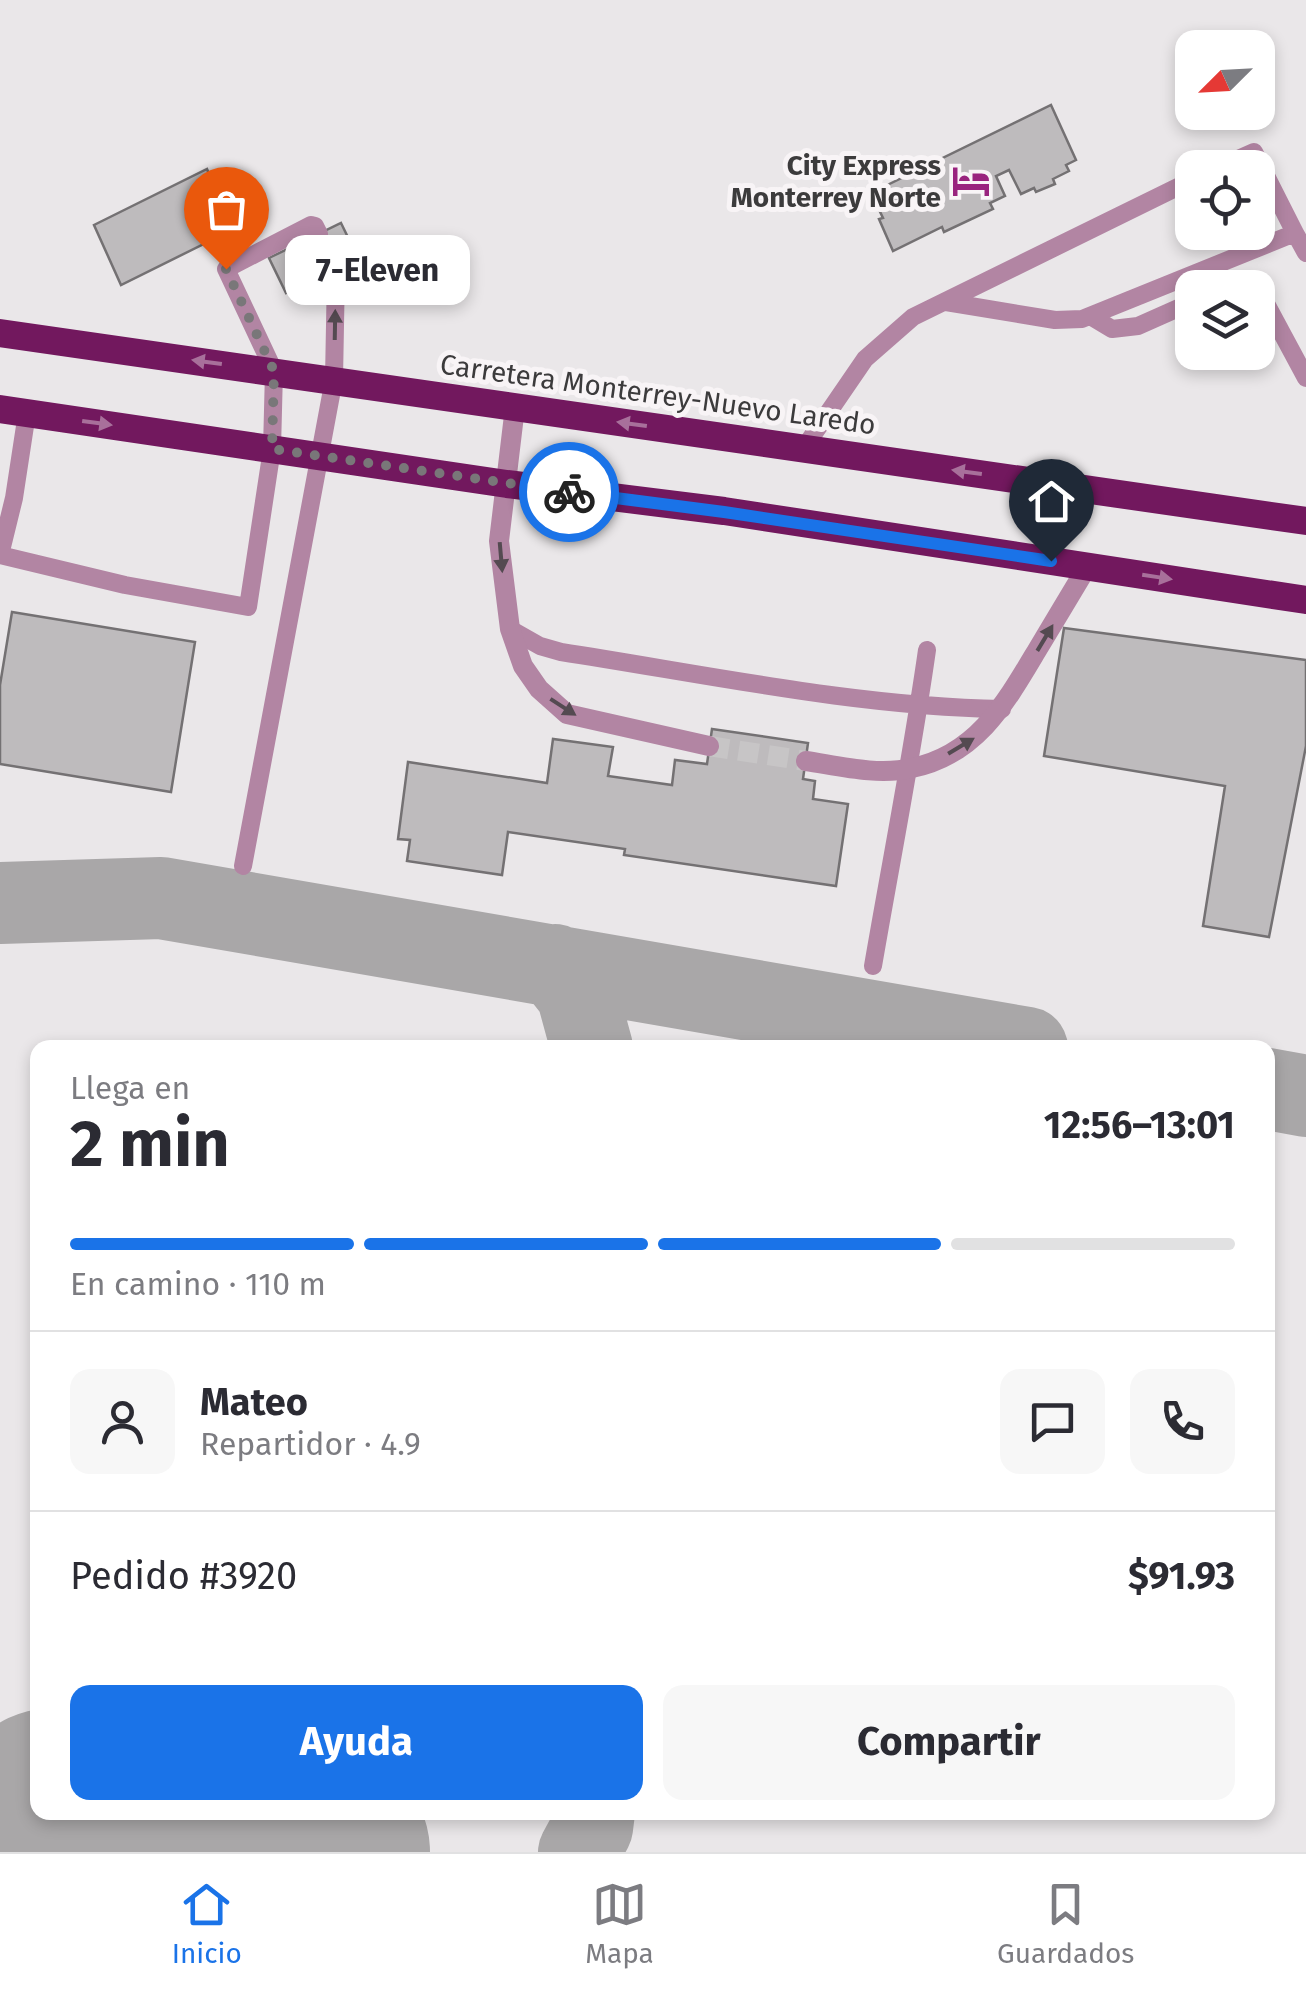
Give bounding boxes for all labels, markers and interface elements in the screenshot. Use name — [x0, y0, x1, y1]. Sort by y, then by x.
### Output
north arrow — [1175, 30, 1275, 130]
map controls — [1175, 30, 1275, 370]
place label: City Express Monterrey Norte — [731, 149, 941, 214]
button: locate — [1175, 150, 1275, 250]
hotel icon: City Express Monterrey Norte — [950, 160, 992, 202]
pin — [184, 167, 269, 270]
icon: bag — [199, 182, 254, 237]
callout: 7-Eleven — [286, 234, 471, 304]
text: 7-Eleven — [316, 251, 439, 289]
button: layers — [1175, 270, 1275, 370]
one-way arrow — [327, 308, 343, 340]
street label: Carretera Monterrey-Nuevo Laredo — [438, 348, 878, 441]
one-way arrow — [191, 353, 222, 369]
one-way arrow — [81, 415, 113, 431]
one-way arrow — [616, 415, 648, 431]
courier — [519, 442, 619, 542]
pin — [1009, 459, 1094, 562]
one-way arrow — [951, 463, 982, 479]
icon: bike — [542, 465, 597, 520]
icon: home — [1024, 474, 1079, 529]
one-way arrow — [494, 541, 510, 573]
one-way arrow — [1142, 570, 1174, 586]
one-way arrow — [1036, 624, 1053, 652]
one-way arrow — [550, 697, 577, 715]
one-way arrow — [947, 738, 975, 755]
text: Llega en — [70, 1069, 190, 1107]
text: 12:56–13:01 — [1044, 1102, 1235, 1148]
text: 2 min — [70, 1105, 230, 1183]
text: En camino · 110 m — [70, 1265, 326, 1303]
button: person — [70, 1369, 175, 1474]
button: chat — [1000, 1369, 1105, 1474]
button: phone — [1130, 1369, 1235, 1474]
text: Mateo — [200, 1379, 308, 1425]
text: Repartidor · 4.9 — [200, 1425, 421, 1463]
text: Pedido #3920 — [70, 1553, 297, 1599]
text: $91.93 — [1128, 1553, 1235, 1599]
button: Ayuda — [70, 1685, 643, 1800]
button: Compartir — [663, 1685, 1235, 1800]
tab: Inicio — [172, 1877, 242, 1970]
tab: Mapa — [585, 1877, 654, 1970]
tab: Guardados — [997, 1877, 1134, 1970]

